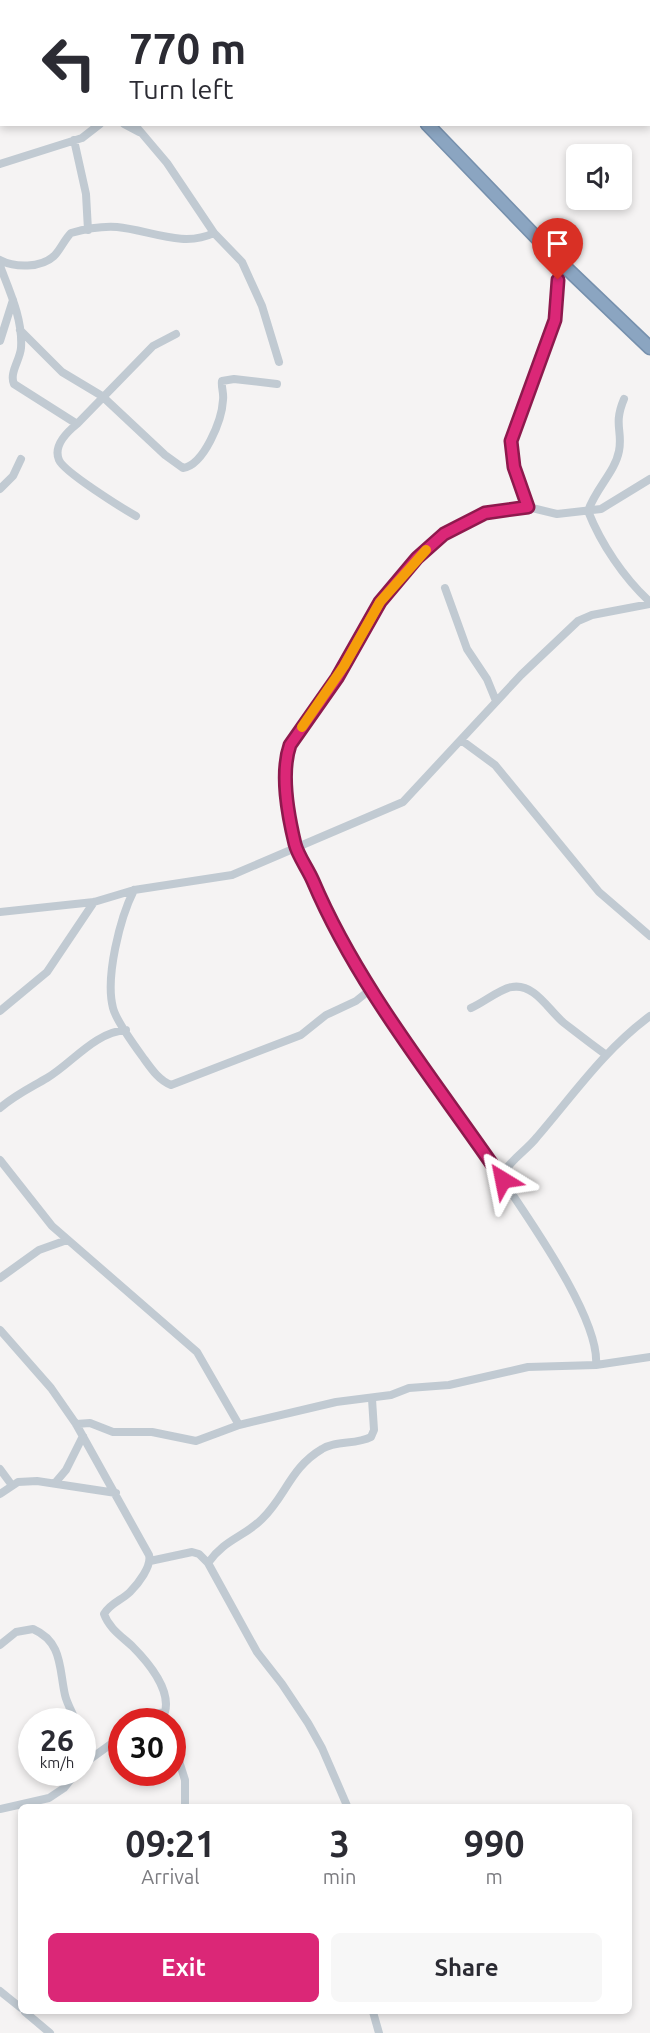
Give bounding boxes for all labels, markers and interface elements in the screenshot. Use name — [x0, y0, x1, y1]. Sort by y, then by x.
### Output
icon: left — [30, 24, 108, 102]
text: 770 m — [129, 25, 246, 72]
text: Turn left — [129, 74, 233, 104]
map controls — [566, 144, 632, 210]
button: sound — [566, 144, 632, 210]
pin — [532, 218, 583, 280]
icon: arrive — [541, 227, 574, 260]
position arrow — [471, 1148, 535, 1212]
speed limit sign: 30 — [108, 1708, 186, 1786]
text: 26 — [40, 1723, 74, 1757]
text: km/h — [40, 1754, 74, 1771]
text: 09:21 — [125, 1823, 215, 1864]
text: 3 — [329, 1823, 350, 1864]
text: 990 — [464, 1823, 525, 1864]
text: Arrival — [141, 1865, 200, 1888]
text: min — [323, 1865, 356, 1888]
text: m — [486, 1865, 503, 1888]
button: Exit — [48, 1933, 319, 2002]
button: Share — [331, 1933, 602, 2002]

